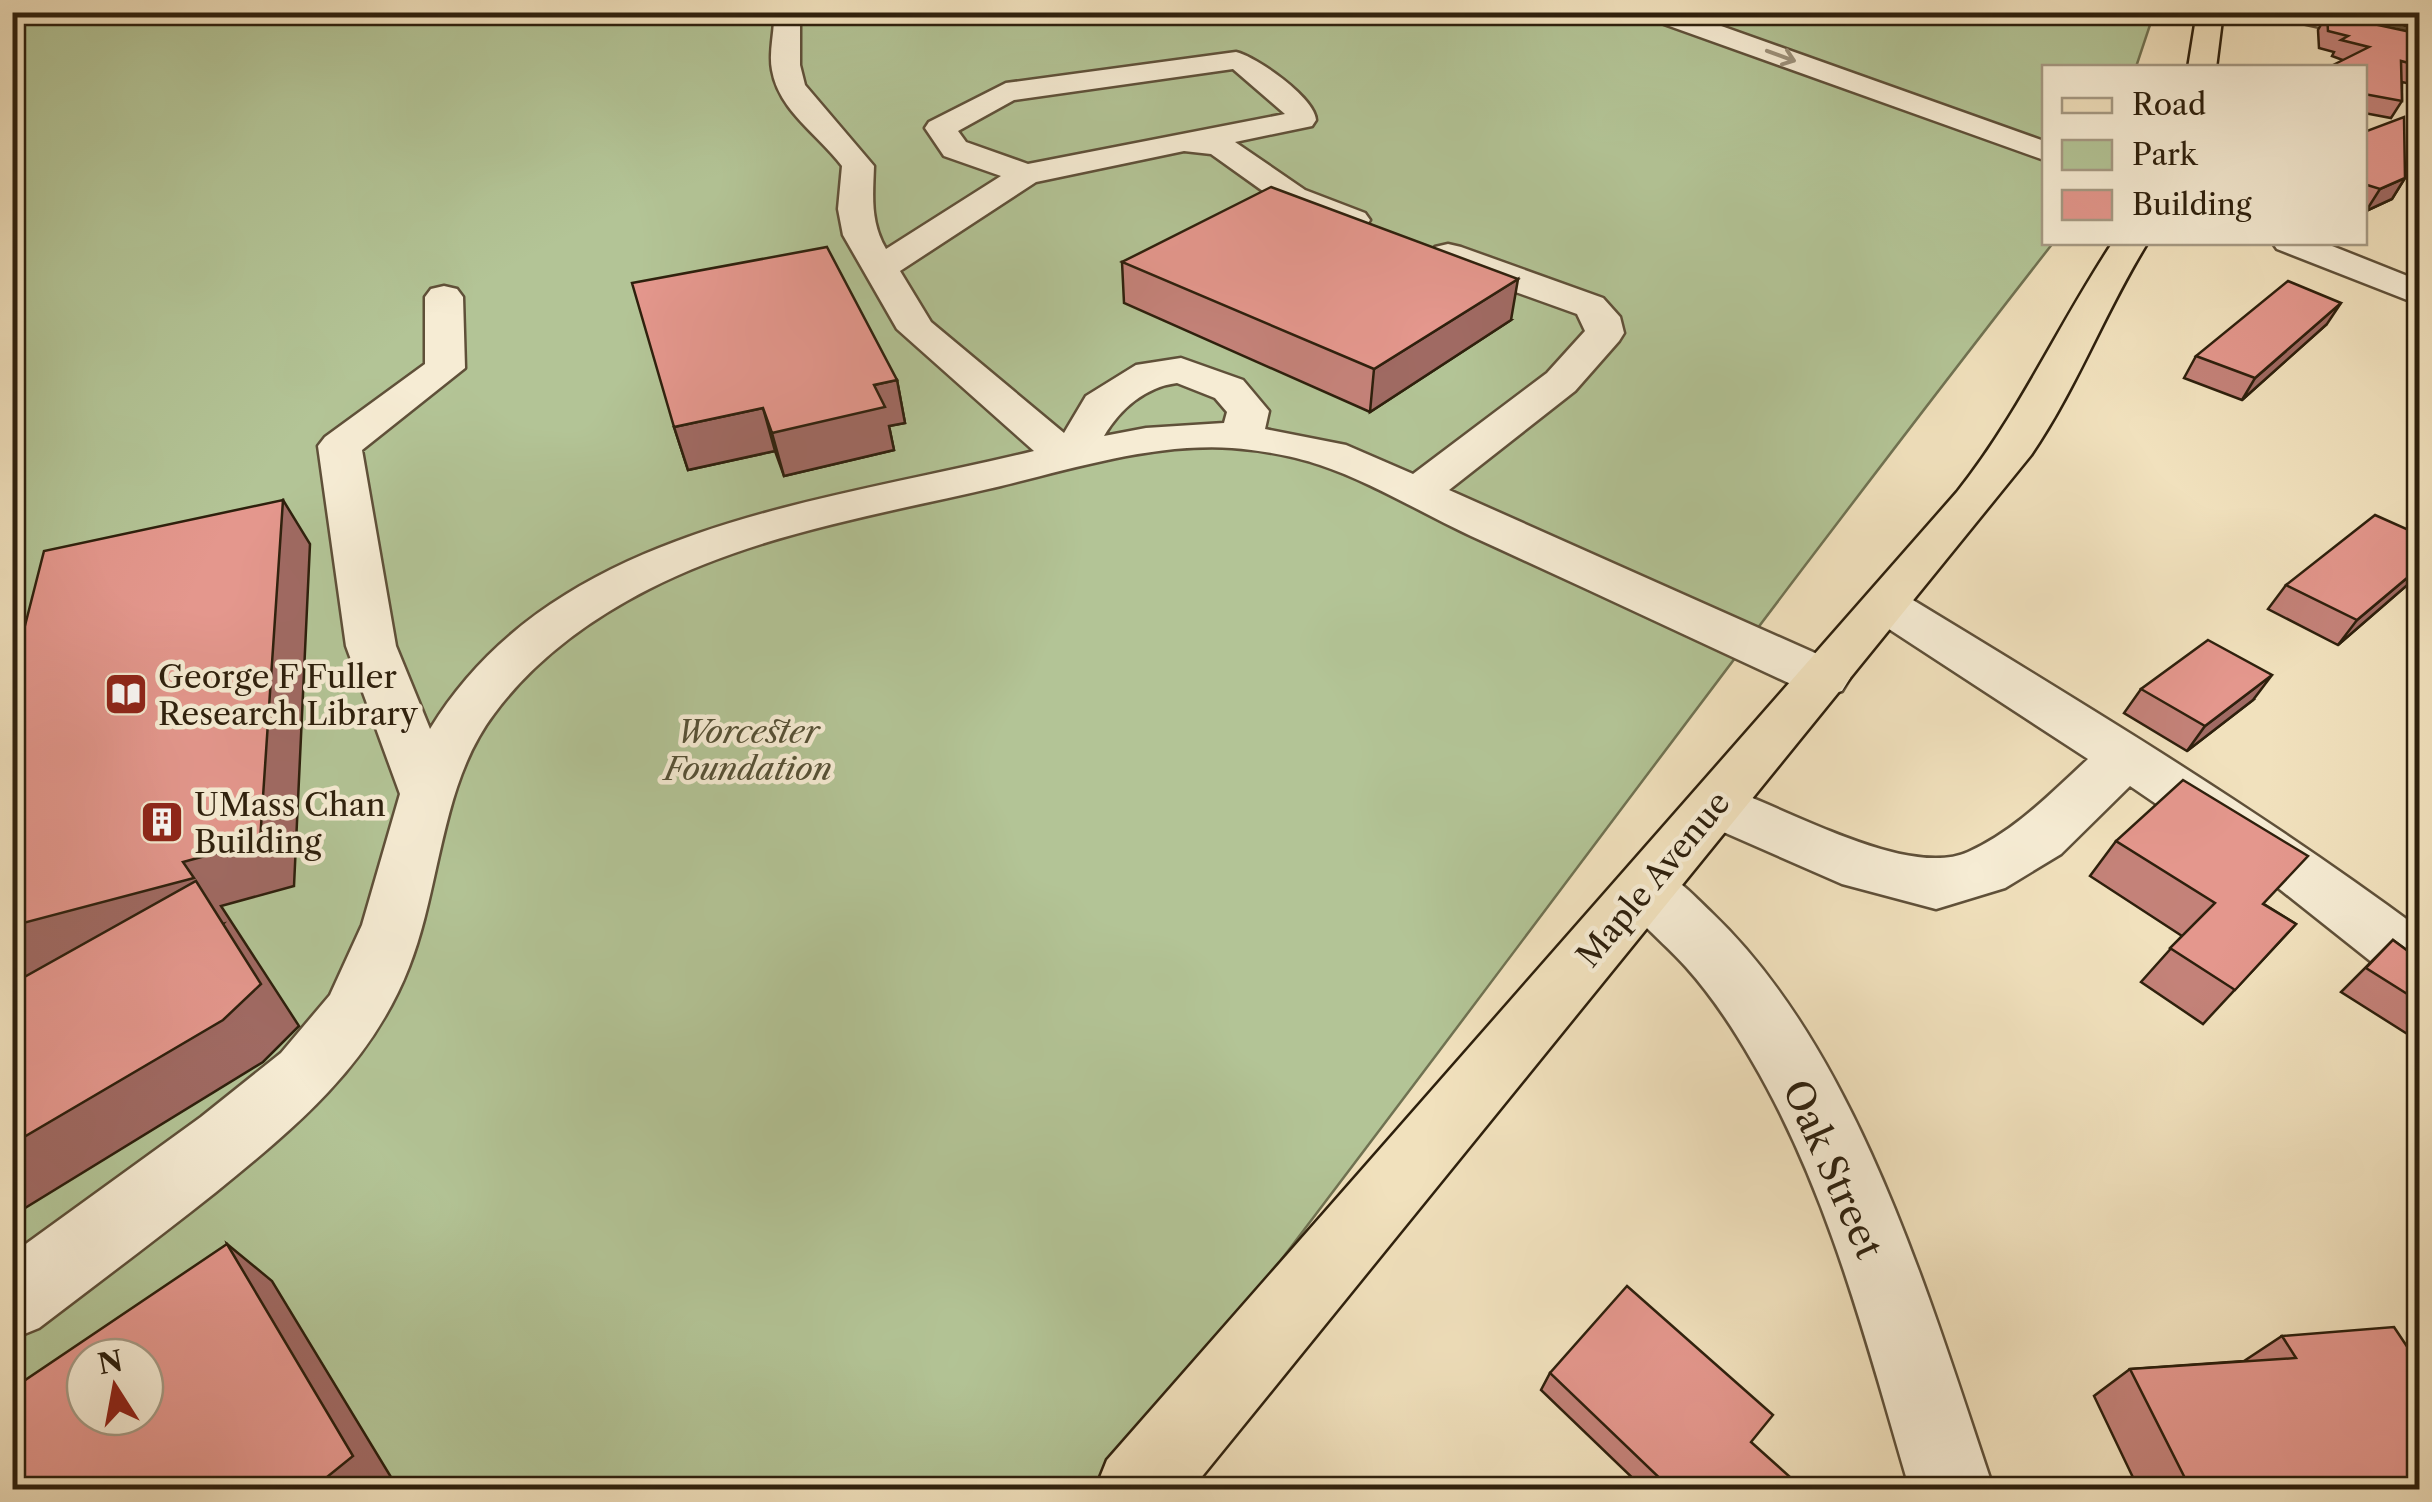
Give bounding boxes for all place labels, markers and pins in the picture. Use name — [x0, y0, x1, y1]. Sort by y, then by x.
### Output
place label: George F Fuller Research Library — [158, 657, 419, 733]
library icon: George F Fuller Research Library — [103, 671, 149, 717]
place label: UMass Chan Building — [194, 785, 386, 861]
building icon: UMass Chan Building — [139, 799, 185, 845]

